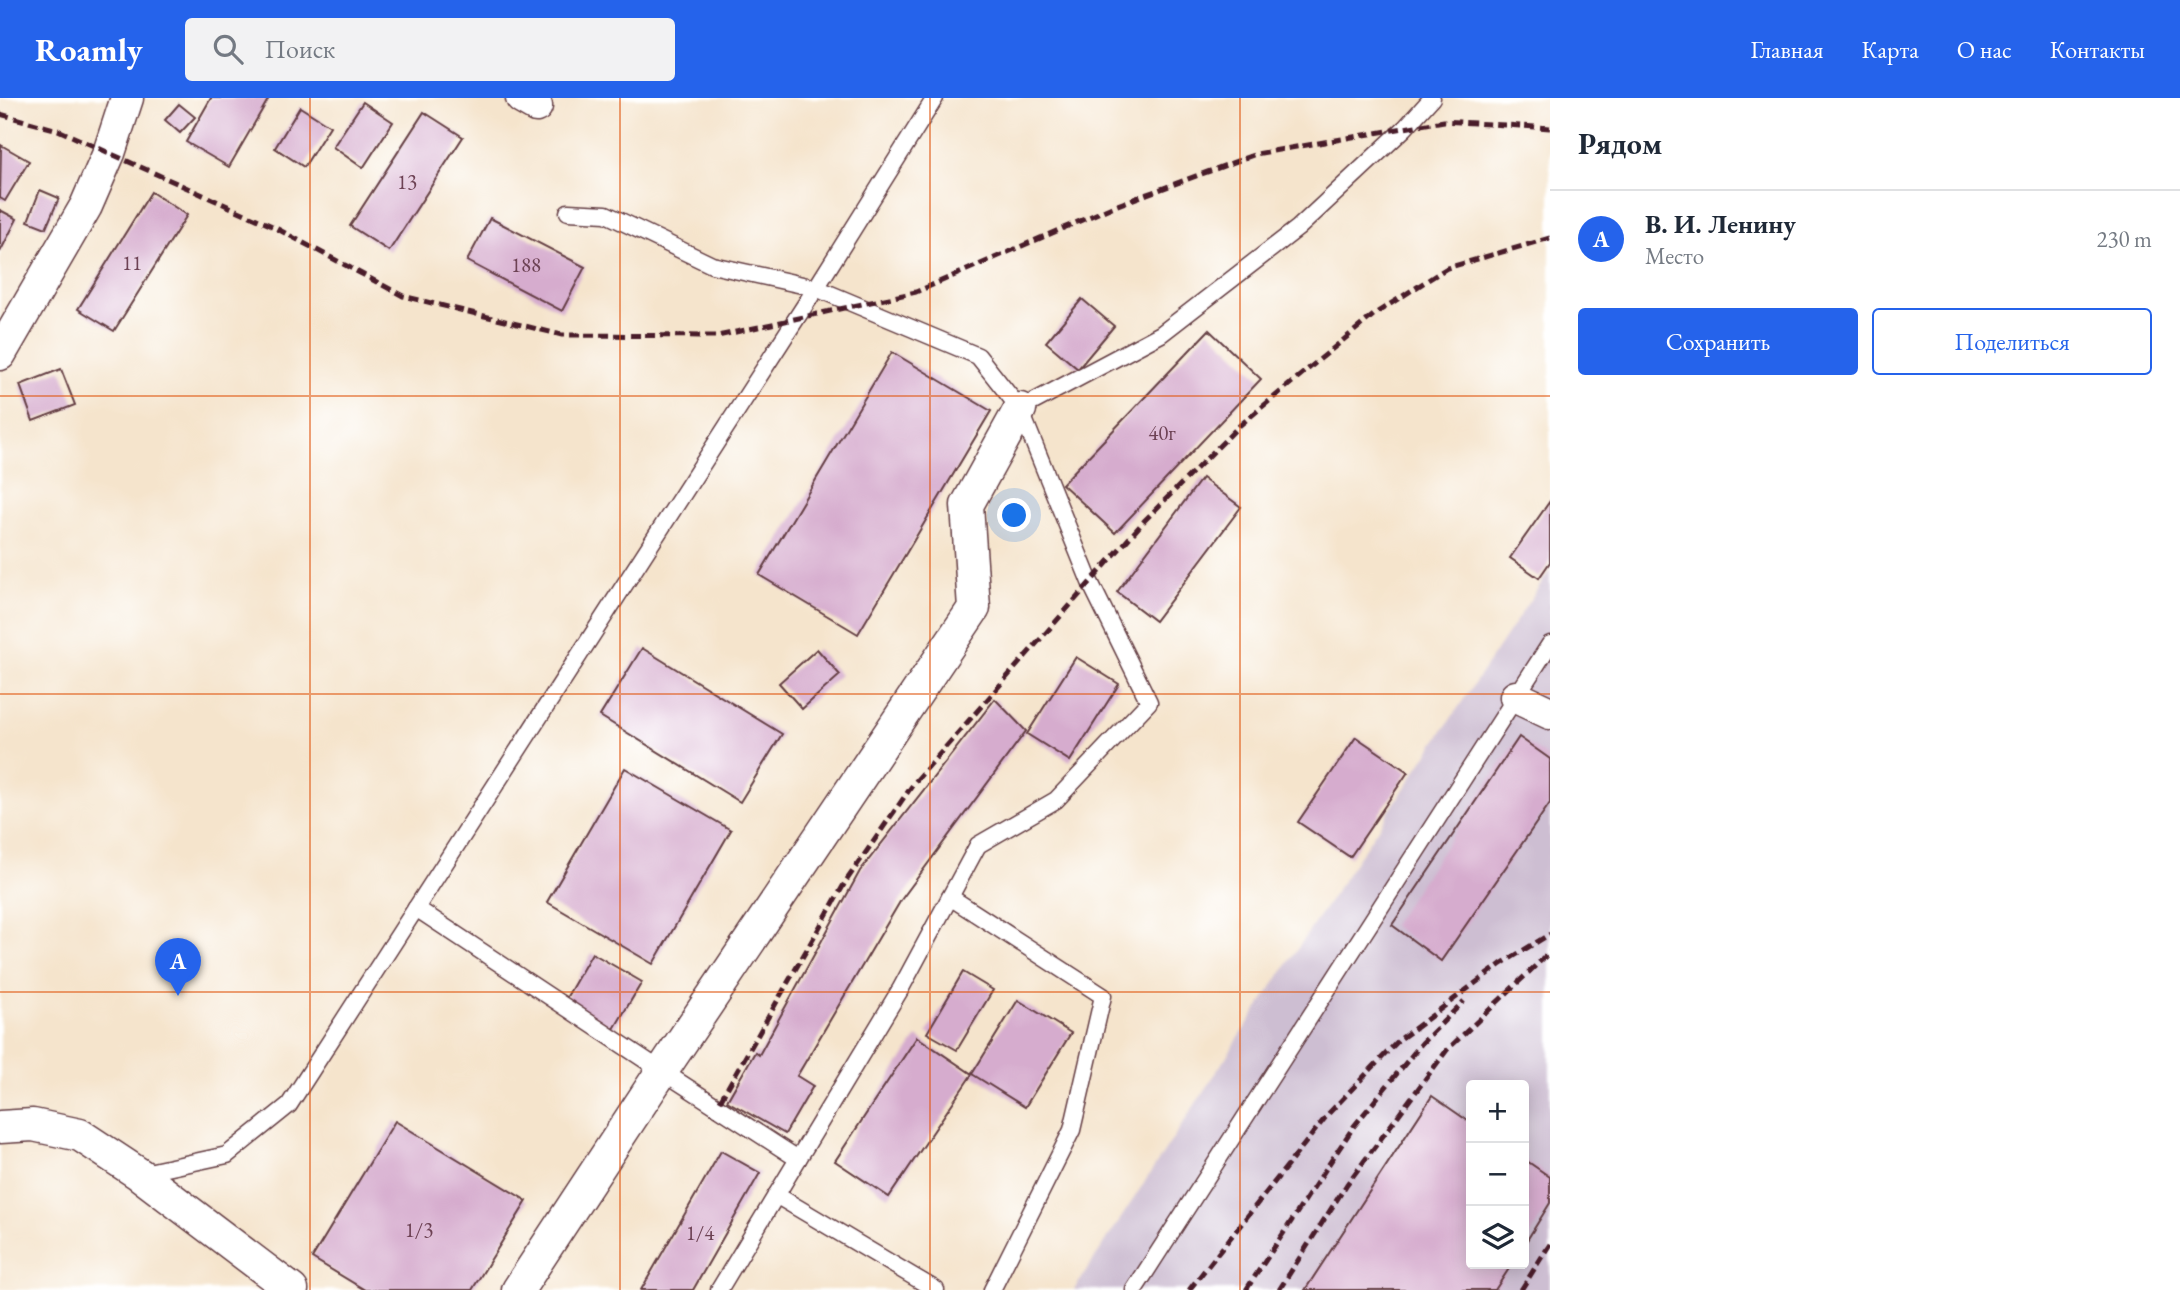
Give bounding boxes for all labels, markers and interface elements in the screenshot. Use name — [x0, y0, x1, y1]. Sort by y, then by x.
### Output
search box — [185, 18, 675, 81]
text: Roamly — [35, 28, 143, 71]
icon: search — [209, 30, 247, 68]
text: Поиск — [265, 32, 335, 66]
text: Главная — [1750, 34, 1824, 65]
text: Карта — [1862, 34, 1919, 65]
text: О нас — [1957, 34, 2012, 65]
text: Контакты — [2050, 34, 2145, 65]
text: Рядом — [1578, 124, 1662, 163]
house number: 13 — [397, 168, 417, 195]
text: В. И. Ленину — [1645, 207, 1796, 241]
text: A — [1593, 224, 1609, 254]
text: 230 m — [2096, 224, 2152, 254]
text: Место — [1645, 241, 1704, 271]
house number: 11 — [122, 249, 142, 276]
house number: 188 — [511, 251, 541, 278]
button: Сохранить — [1578, 308, 1858, 375]
button: Поделиться — [1872, 308, 2152, 375]
house number: 40г — [1148, 419, 1176, 446]
your location — [997, 498, 1031, 532]
pin: A — [155, 938, 201, 996]
map controls — [1466, 1080, 1529, 1269]
button: + — [1466, 1080, 1529, 1143]
button: − — [1466, 1143, 1529, 1206]
button: layers — [1466, 1206, 1529, 1269]
house number: 1/3 — [405, 1216, 433, 1243]
house number: 1/4 — [686, 1219, 715, 1246]

